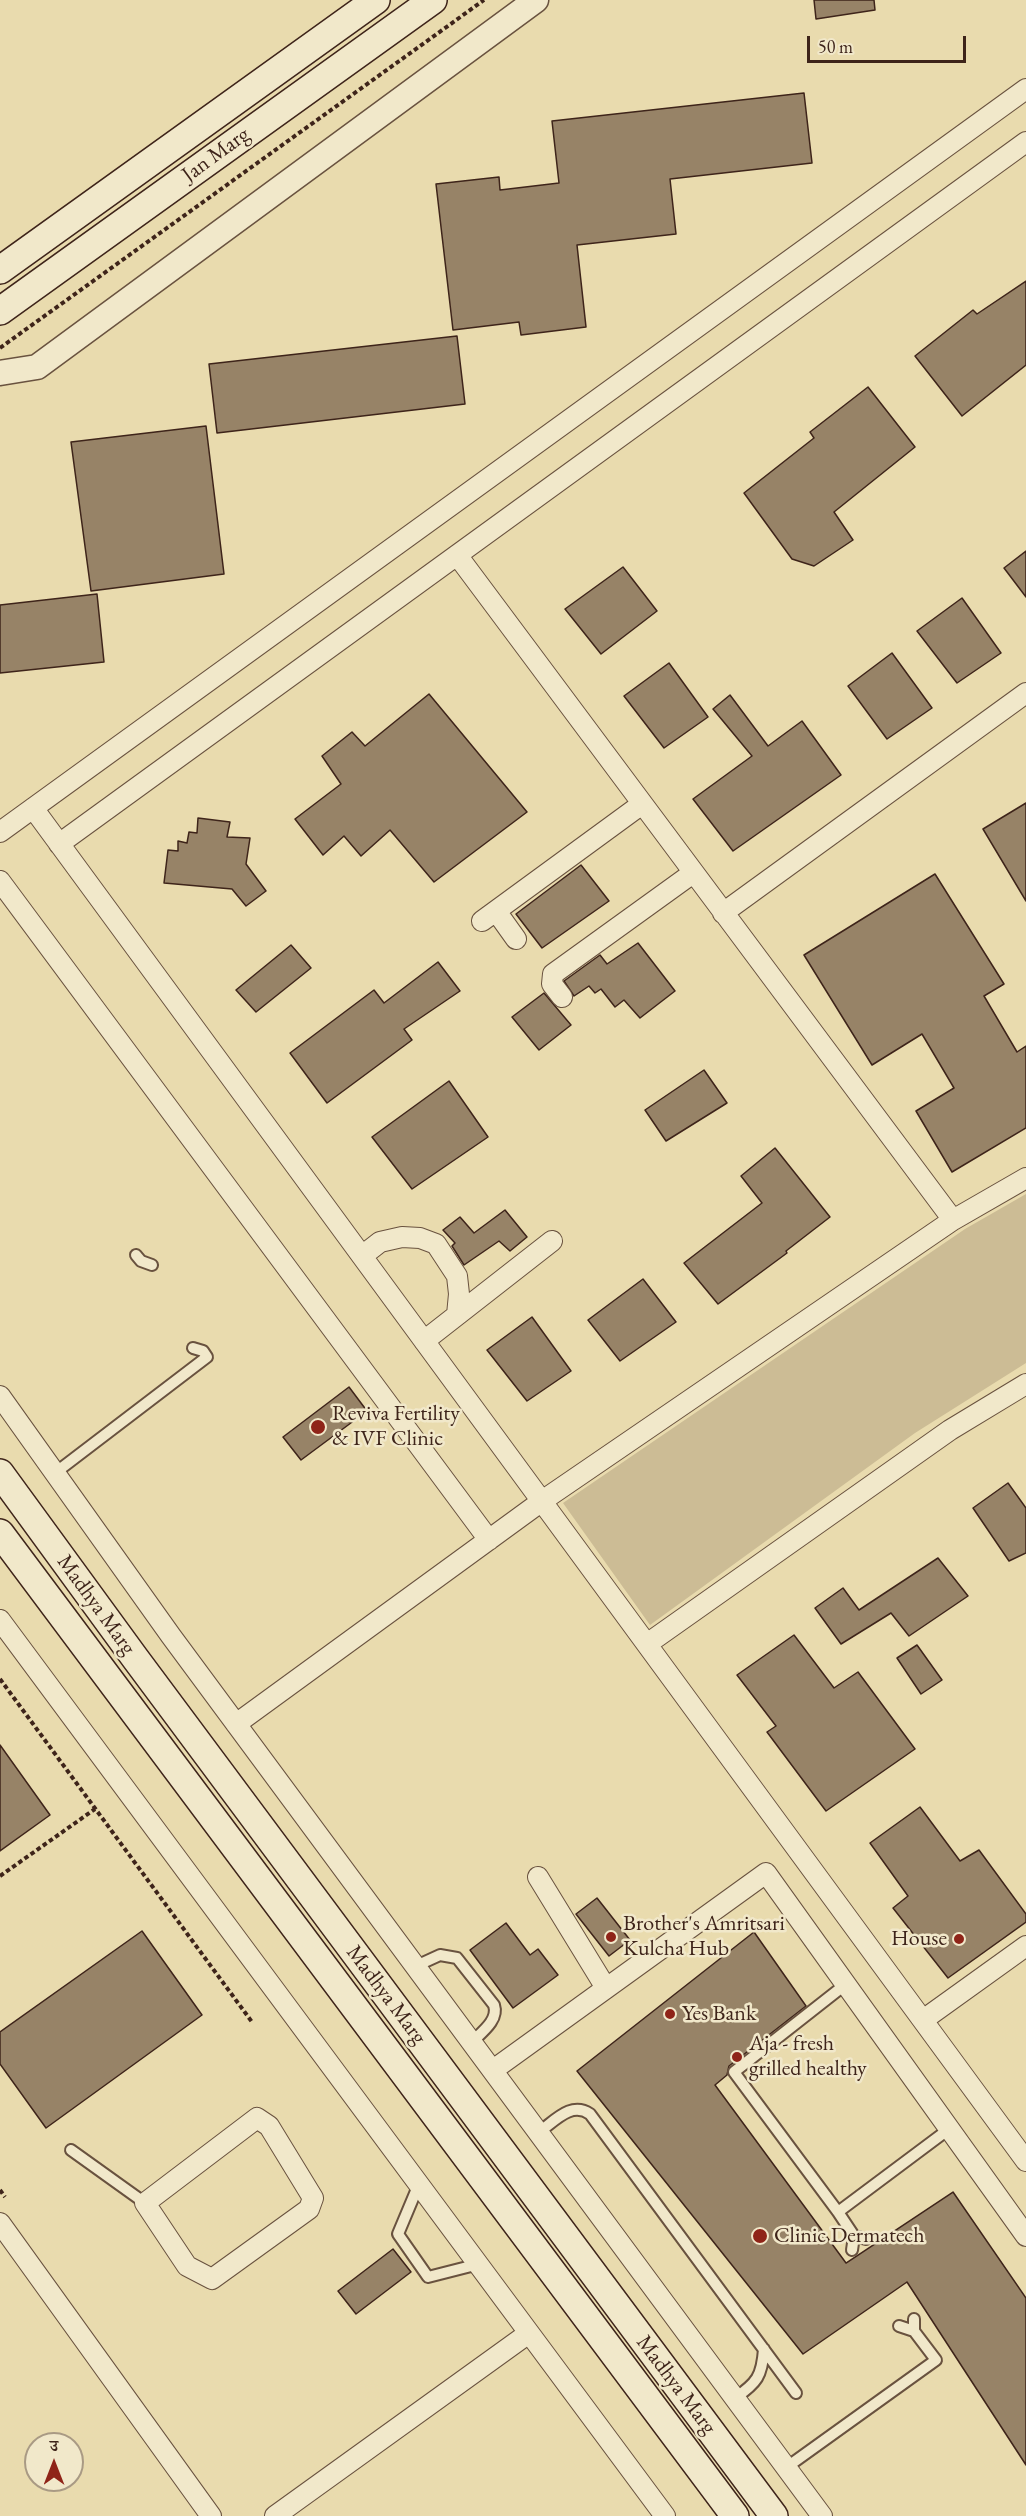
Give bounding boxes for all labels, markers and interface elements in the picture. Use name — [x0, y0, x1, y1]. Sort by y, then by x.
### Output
scale bar — [810, 24, 969, 62]
text: 50 m — [818, 35, 853, 58]
street label: Jan Marg — [177, 122, 255, 188]
place label: Reviva Fertility & IVF Clinic — [332, 1401, 460, 1452]
marker: Reviva Fertility & IVF Clinic — [309, 1418, 327, 1436]
street label: Madhya Marg — [51, 1550, 141, 1660]
place label: Brother's Amritsari Kulcha Hub — [623, 1911, 785, 1963]
place label: House — [891, 1926, 947, 1952]
marker: Brother's Amritsari Kulcha Hub — [604, 1930, 618, 1944]
marker: House — [952, 1932, 966, 1946]
street label: Madhya Marg — [340, 1940, 432, 2050]
place label: Yes Bank — [682, 2001, 756, 2027]
marker: Yes Bank — [663, 2007, 677, 2021]
place label: Aja - fresh grilled healthy — [749, 2031, 867, 2082]
marker: Aja - fresh grilled healthy — [730, 2050, 744, 2064]
place label: Clinic Dermatech — [774, 2223, 925, 2249]
marker: Clinic Dermatech — [751, 2227, 769, 2245]
street label: Madhya Marg — [630, 2330, 722, 2440]
north arrow — [24, 2432, 84, 2492]
text: उ — [50, 2435, 58, 2456]

